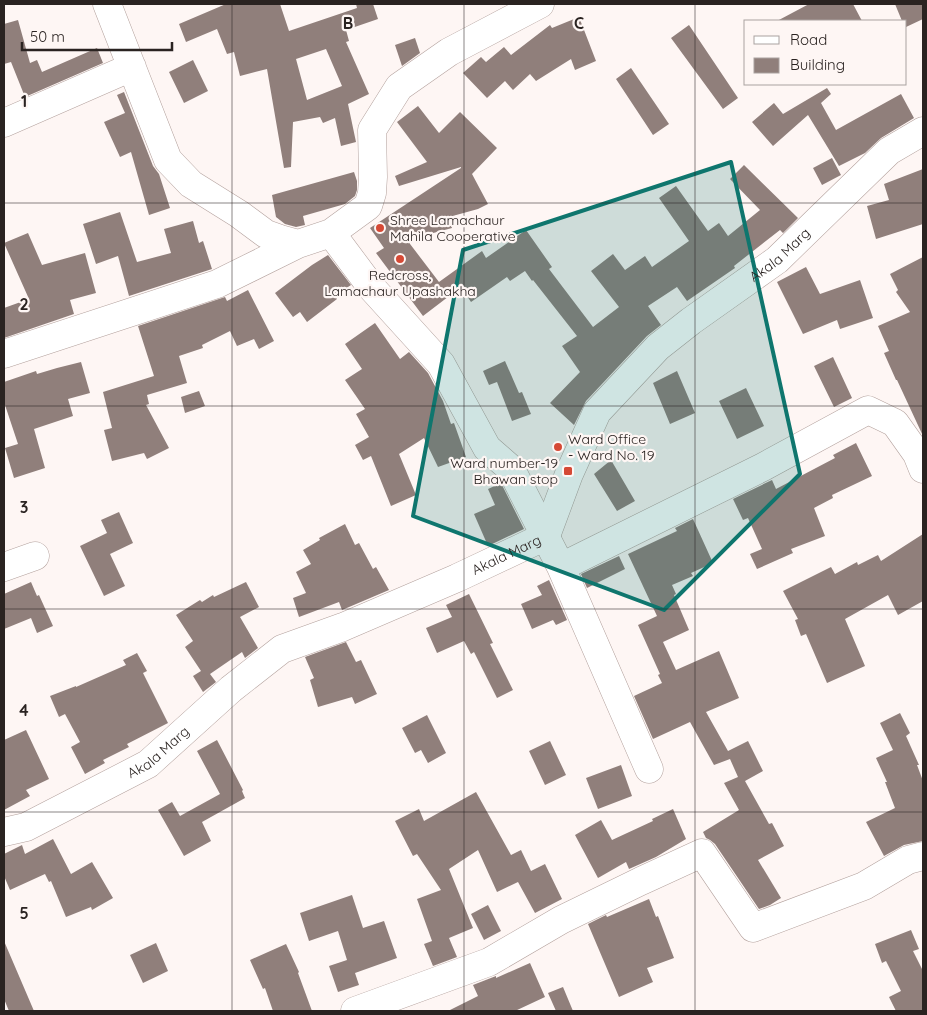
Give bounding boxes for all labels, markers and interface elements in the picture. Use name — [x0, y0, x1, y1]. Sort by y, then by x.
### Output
text: B — [343, 13, 353, 33]
text: C — [574, 13, 584, 33]
scale bar — [22, 20, 172, 52]
legend — [744, 20, 907, 85]
text: 50 m — [30, 27, 65, 46]
text: Road — [790, 30, 827, 49]
text: Building — [790, 55, 845, 74]
text: 1 — [21, 91, 27, 111]
place label: Shree Lamachaur Mahila Cooperative — [390, 211, 516, 245]
marker: Shree Lamachaur Mahila Cooperative — [374, 222, 386, 234]
street label: Akala Marg — [746, 224, 814, 286]
marker: Redcross, Lamachaur Upashakha — [394, 253, 406, 265]
place label: Redcross, Lamachaur Upashakha — [324, 266, 476, 300]
text: 2 — [19, 294, 29, 314]
place label: Ward Office - Ward No. 19 — [568, 430, 655, 464]
marker: Ward Office - Ward No. 19 — [552, 441, 564, 453]
place label: Ward number-19 Bhawan stop — [450, 454, 558, 488]
marker: Ward number-19 Bhawan stop — [562, 465, 574, 477]
text: 3 — [20, 497, 28, 517]
street label: Akala Marg — [469, 531, 544, 579]
text: 4 — [19, 700, 29, 720]
street label: Akala Marg — [124, 722, 193, 782]
text: 5 — [19, 903, 29, 923]

